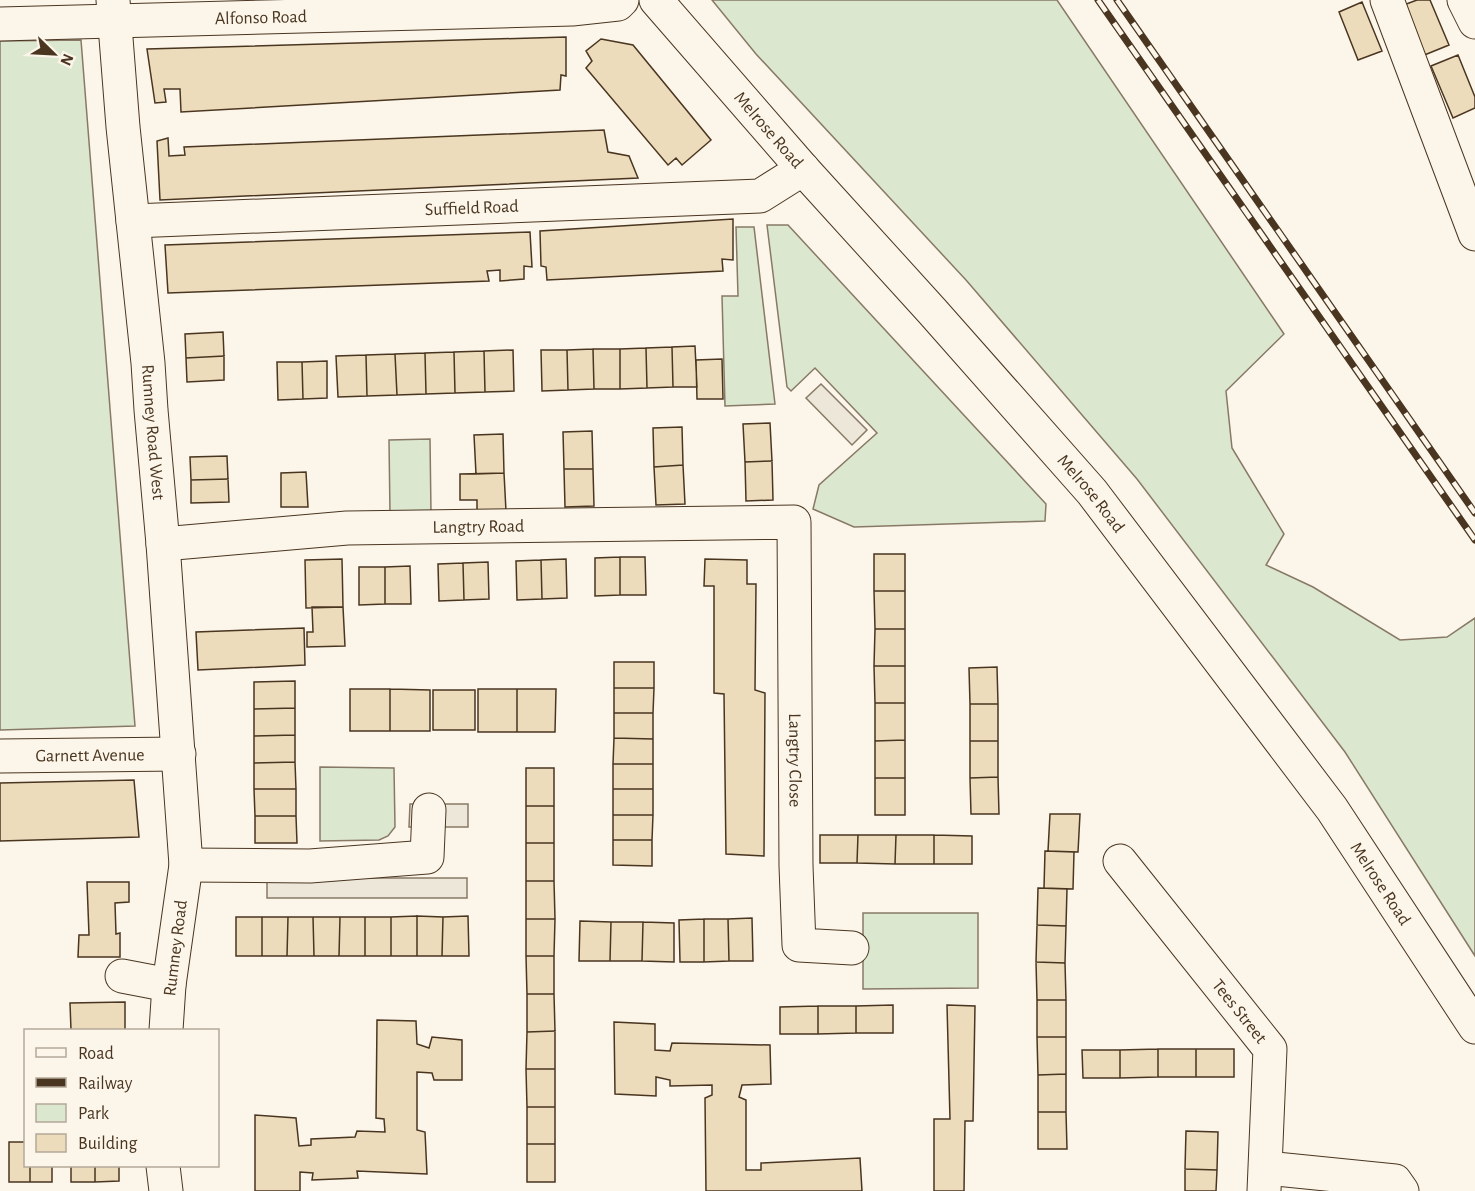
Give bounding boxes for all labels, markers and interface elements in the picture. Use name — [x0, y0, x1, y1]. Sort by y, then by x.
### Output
street label: Alfonso Road — [215, 8, 307, 28]
north arrow — [24, 24, 84, 84]
text: N — [57, 51, 76, 68]
street label: Melrose Road — [730, 89, 806, 172]
street label: Suffield Road — [425, 198, 519, 219]
street label: Rumney Road West — [138, 364, 167, 501]
street label: Melrose Road — [1053, 452, 1127, 536]
street label: Langtry Road — [432, 518, 524, 537]
street label: Langtry Close — [785, 713, 804, 807]
street label: Garnett Avenue — [35, 746, 145, 766]
street label: Melrose Road — [1346, 839, 1414, 929]
street label: Rumney Road — [161, 899, 191, 997]
street label: Tees Street — [1208, 976, 1270, 1047]
legend — [24, 1029, 219, 1167]
text: Road — [78, 1045, 114, 1063]
text: Railway — [78, 1075, 133, 1093]
text: Park — [78, 1105, 110, 1123]
text: Building — [78, 1135, 138, 1153]

